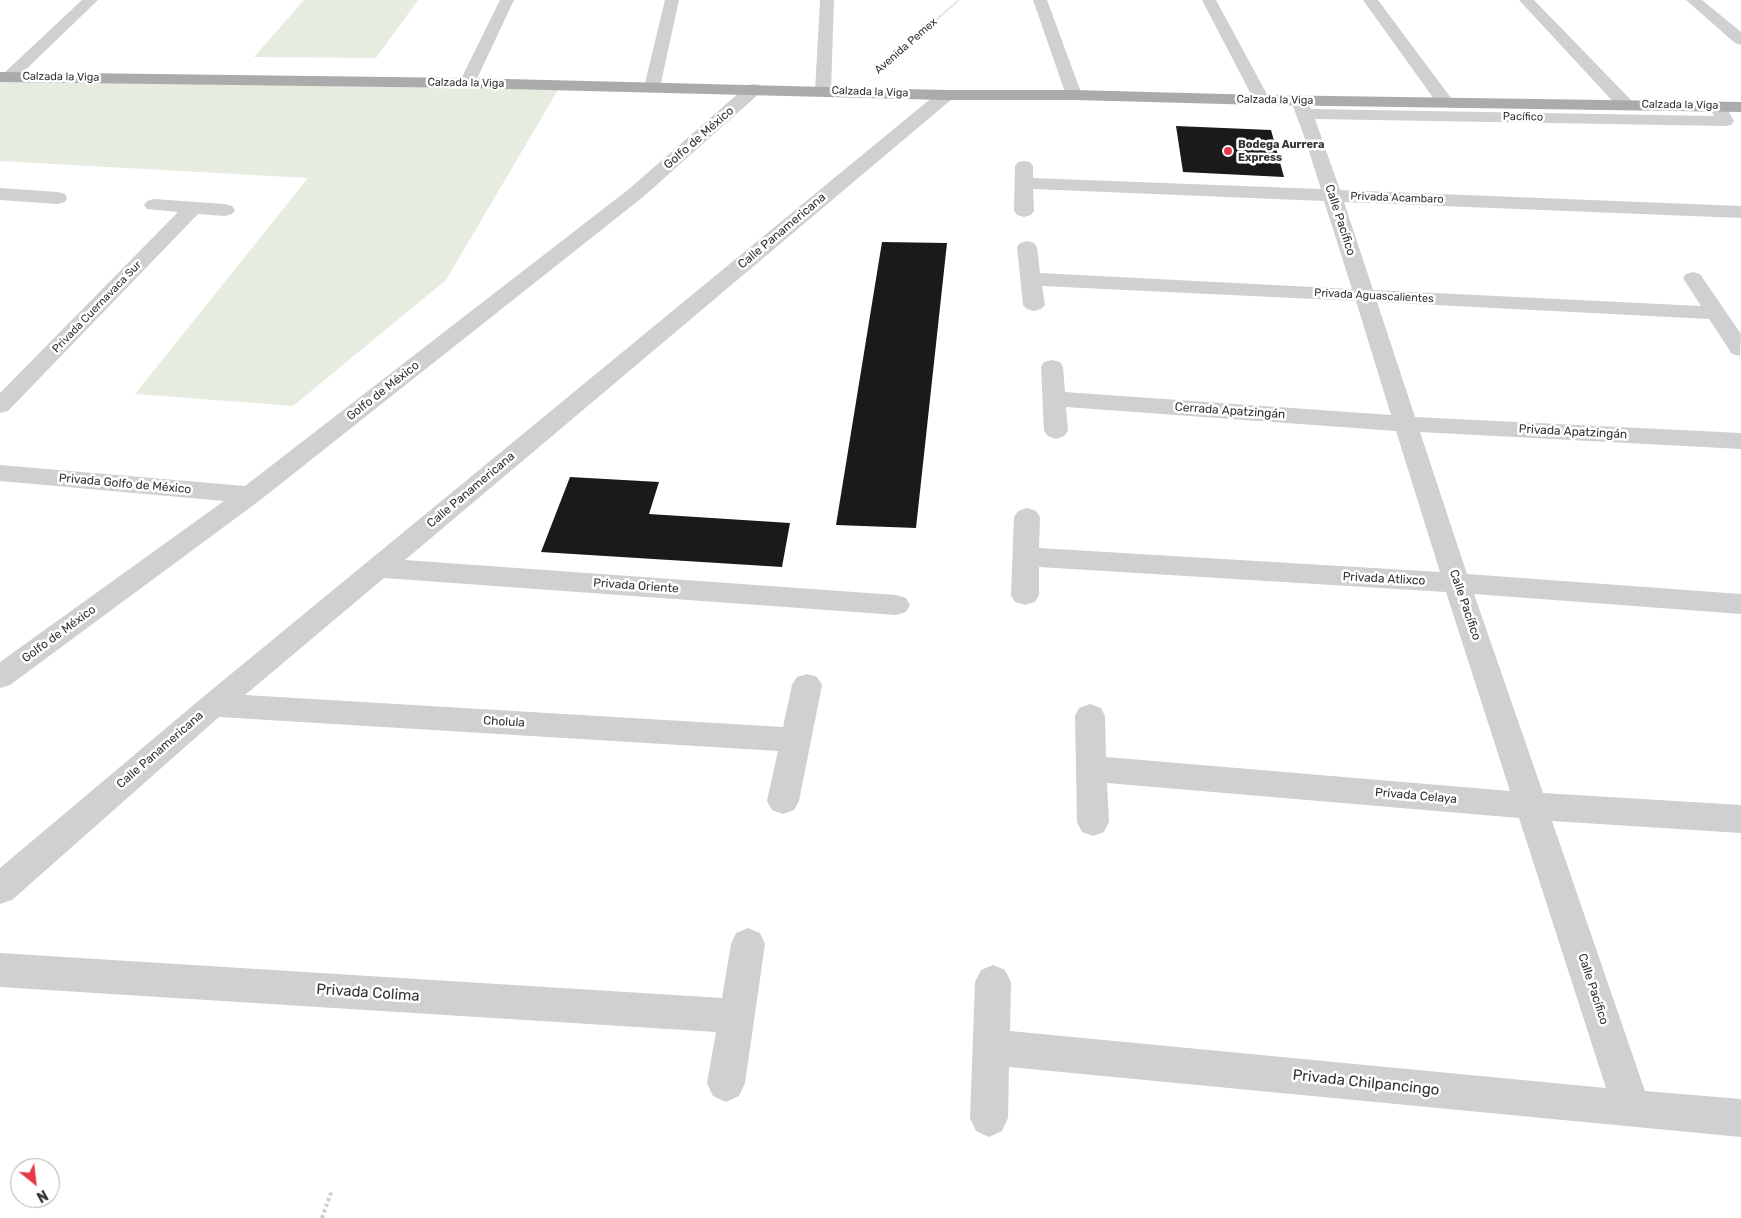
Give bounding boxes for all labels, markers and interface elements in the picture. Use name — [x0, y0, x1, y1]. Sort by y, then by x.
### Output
street label: Avenida Pemex — [872, 15, 940, 77]
street label: Calzada la Viga — [22, 70, 100, 84]
street label: Calzada la Viga — [427, 76, 505, 90]
street label: Calzada la Viga — [831, 84, 909, 100]
street label: Calzada la Viga — [1236, 93, 1314, 107]
street label: Calzada la Viga — [1641, 98, 1719, 112]
street label: Golfo de México — [661, 104, 737, 172]
street label: Pacífico — [1503, 110, 1543, 124]
place label: Bodega Aurrera Express — [1238, 138, 1324, 164]
marker: Bodega Aurrera Express — [1222, 145, 1234, 157]
street label: Calle Pacífico — [1322, 183, 1358, 257]
street label: Calle Panamericana — [735, 190, 829, 272]
street label: Privada Acambaro — [1350, 190, 1444, 206]
street label: Privada Cuernavaca Sur — [50, 258, 144, 356]
street label: Privada Aguascalientes — [1314, 286, 1434, 306]
street label: Golfo de México — [344, 358, 422, 424]
street label: Cerrada Apatzingán — [1174, 400, 1286, 422]
street label: Privada Apatzingán — [1518, 422, 1628, 442]
street label: Calle Panamericana — [424, 449, 518, 531]
street label: Privada Golfo de México — [58, 471, 192, 497]
street label: Calle Pacífico — [1446, 568, 1484, 642]
street label: Privada Atlixco — [1342, 570, 1426, 588]
street label: Privada Oriente — [593, 576, 679, 596]
street label: Golfo de México — [19, 602, 99, 666]
street label: Calle Panamericana — [114, 708, 206, 792]
street label: Cholula — [483, 714, 525, 730]
street label: Privada Celaya — [1375, 785, 1457, 807]
street label: Calle Pacífico — [1575, 952, 1611, 1026]
street label: Privada Colima — [316, 980, 420, 1006]
street label: Privada Chilpancingo — [1292, 1066, 1440, 1100]
north arrow — [10, 1158, 60, 1208]
text: N — [34, 1186, 51, 1206]

